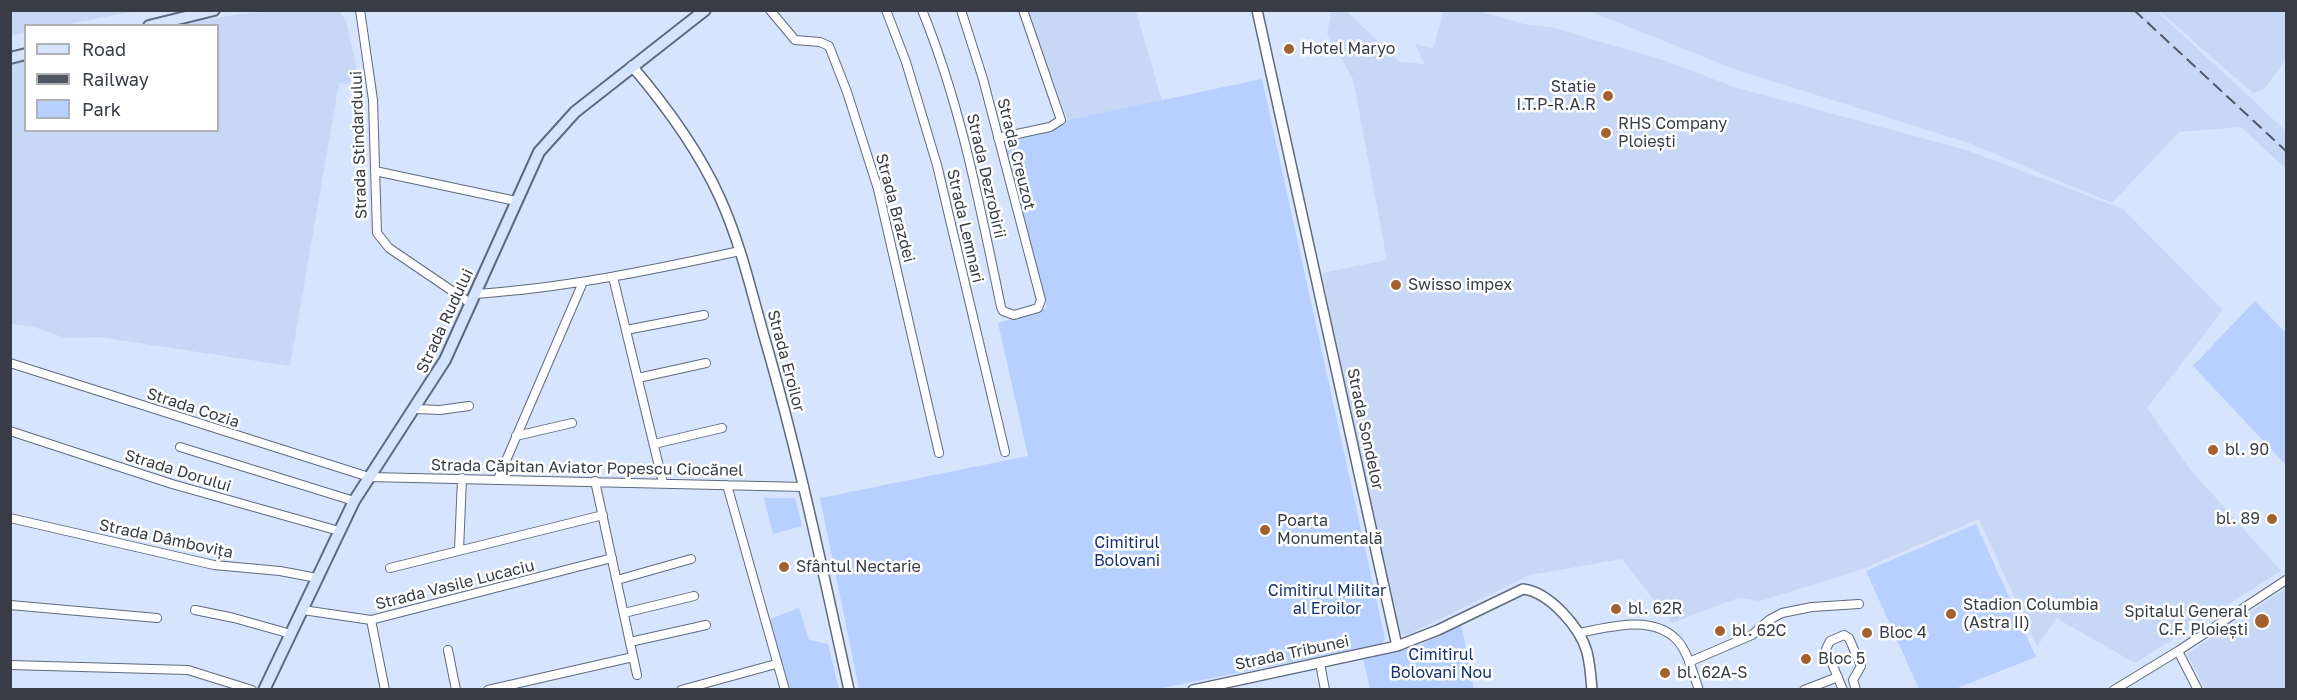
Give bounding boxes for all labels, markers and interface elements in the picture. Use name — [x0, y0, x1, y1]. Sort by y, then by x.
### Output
legend — [24, 24, 219, 132]
text: Road — [82, 38, 126, 60]
place label: Hotel Maryo — [1301, 39, 1395, 59]
marker: Hotel Maryo — [1282, 42, 1296, 56]
text: Railway — [82, 68, 149, 90]
street label: Strada Stindardului — [347, 71, 371, 219]
place label: Statie I.T.P-R.A.R — [1516, 77, 1596, 115]
marker: Statie I.T.P-R.A.R — [1601, 89, 1615, 103]
street label: Strada Creuzot — [993, 96, 1039, 212]
text: Park — [82, 98, 121, 120]
street label: Strada Dezrobirii — [962, 112, 1010, 240]
place label: RHS Company Ploiești — [1618, 114, 1727, 152]
marker: RHS Company Ploiești — [1599, 126, 1613, 140]
street label: Strada Brazdei — [871, 152, 919, 264]
street label: Strada Lemnari — [943, 167, 987, 285]
street label: Strada Rudului — [412, 266, 478, 376]
place label: Swisso impex — [1408, 275, 1512, 295]
marker: Swisso impex — [1389, 278, 1403, 292]
street label: Strada Eroilor — [763, 308, 809, 414]
street label: Strada Sondelor — [1343, 366, 1387, 492]
street label: Strada Cozia — [144, 384, 242, 432]
place label: bl. 90 — [2225, 440, 2269, 460]
marker: bl. 90 — [2206, 443, 2220, 457]
street label: Strada Dorului — [123, 446, 233, 496]
street label: Strada Căpitan Aviator Popescu Ciocănel — [431, 456, 743, 480]
place label: bl. 89 — [2216, 509, 2260, 529]
place label: Poarta Monumentală — [1277, 511, 1383, 549]
marker: bl. 89 — [2265, 512, 2279, 526]
street label: Strada Dâmbovița — [97, 515, 235, 563]
marker: Poarta Monumentală — [1258, 523, 1272, 537]
park label: Cimitirul Bolovani — [1094, 533, 1160, 571]
street label: Strada Vasile Lucaciu — [374, 556, 536, 614]
place label: Sfântul Nectarie — [796, 557, 921, 577]
marker: Sfântul Nectarie — [777, 560, 791, 574]
park label: Cimitirul Militar al Eroilor — [1268, 581, 1386, 619]
place label: Stadion Columbia (Astra II) — [1963, 595, 2099, 633]
place label: bl. 62R — [1628, 599, 1682, 619]
marker: bl. 62R — [1609, 602, 1623, 616]
place label: Spitalul General C.F. Ploiești — [2124, 602, 2248, 640]
marker: Stadion Columbia (Astra II) — [1944, 607, 1958, 621]
marker: Spitalul General C.F. Ploiești — [2253, 612, 2271, 630]
place label: bl. 62C — [1732, 621, 1786, 641]
place label: Bloc 4 — [1879, 623, 1927, 643]
marker: bl. 62C — [1713, 624, 1727, 638]
marker: Bloc 4 — [1860, 626, 1874, 640]
street label: Strada Tribunei — [1233, 632, 1351, 674]
park label: Cimitirul Bolovani Nou — [1390, 645, 1492, 683]
place label: Bloc 5 — [1818, 649, 1865, 669]
marker: Bloc 5 — [1799, 652, 1813, 666]
place label: bl. 62A-S — [1677, 663, 1748, 683]
marker: bl. 62A-S — [1658, 666, 1672, 680]

